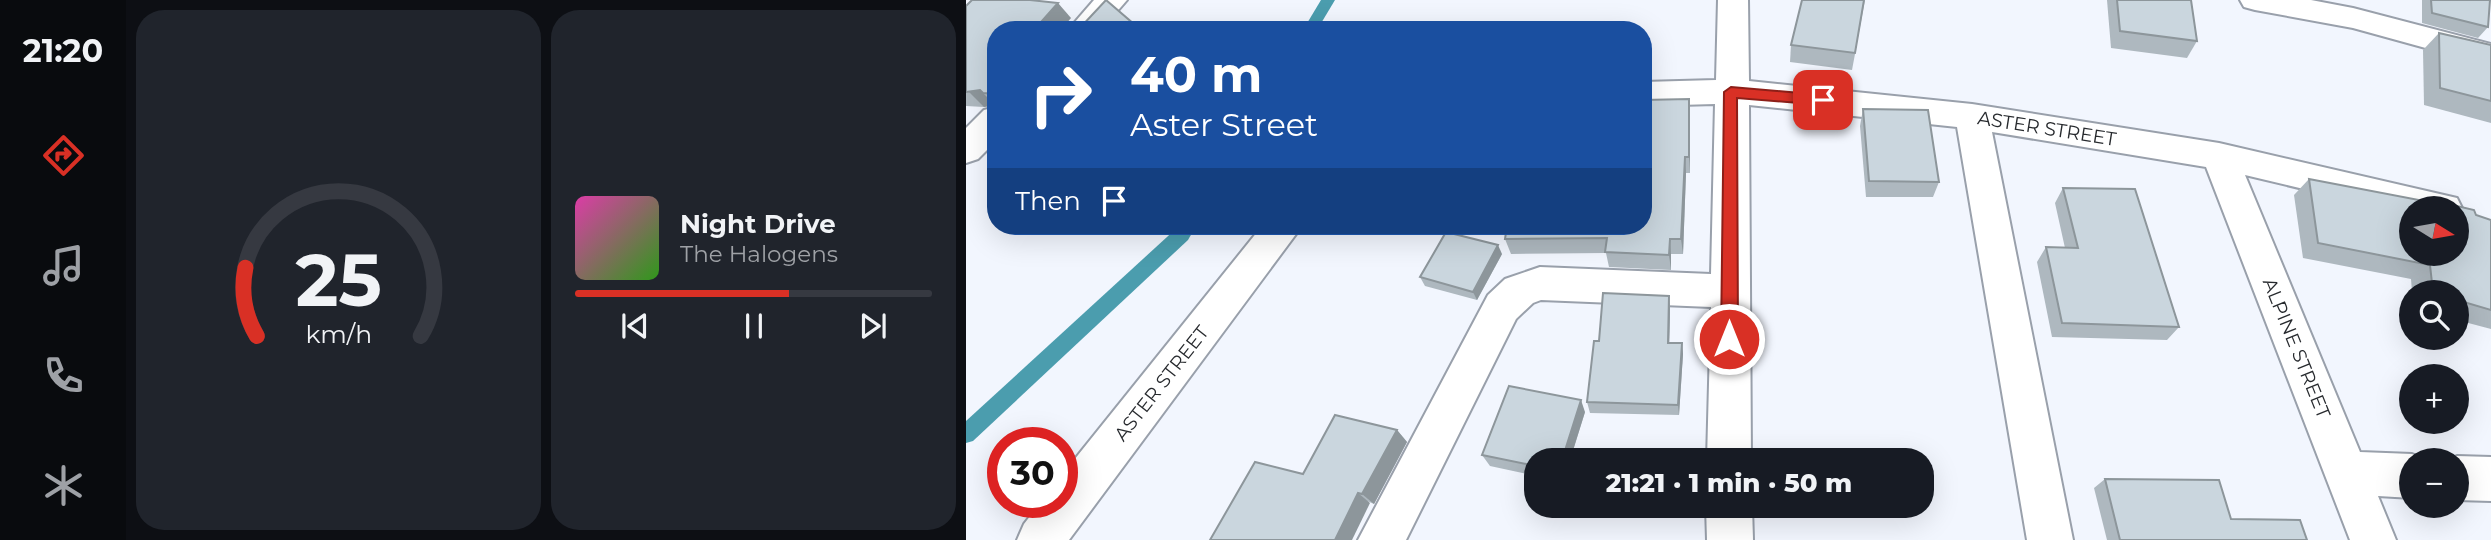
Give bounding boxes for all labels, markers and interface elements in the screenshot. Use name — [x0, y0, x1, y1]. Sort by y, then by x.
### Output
text: 21:20 — [23, 31, 103, 70]
text: 40 m — [1130, 45, 1262, 104]
icon: right — [1015, 49, 1106, 140]
pin — [1793, 70, 1853, 130]
icon: arrive — [1804, 81, 1842, 119]
text: Aster Street — [1130, 105, 1318, 144]
street label: ASTER STREET — [1976, 106, 2118, 151]
icon: directions — [39, 131, 88, 180]
icon: arrive — [1095, 182, 1133, 220]
text: Then — [1015, 185, 1081, 217]
north arrow — [2399, 196, 2469, 266]
map controls — [2399, 196, 2469, 518]
text: Night Drive — [680, 208, 836, 240]
text: 25 — [295, 236, 382, 324]
text: The Halogens — [680, 240, 838, 268]
icon: music — [39, 241, 88, 290]
street label: ALPINE STREET — [2258, 275, 2335, 422]
button: search — [2399, 280, 2469, 350]
position arrow — [1692, 302, 1766, 376]
icon: previous — [616, 307, 654, 345]
icon: pause — [735, 307, 773, 345]
icon: next — [854, 307, 892, 345]
text: km/h — [305, 319, 372, 349]
street label: ASTER STREET — [1109, 321, 1214, 446]
icon: phone — [39, 351, 88, 400]
button: + — [2399, 364, 2469, 434]
speed limit sign: 30 — [987, 427, 1078, 518]
button: − — [2399, 448, 2469, 518]
icon: climate — [39, 461, 88, 510]
text: 21:21 · 1 min · 50 m — [1606, 467, 1852, 499]

